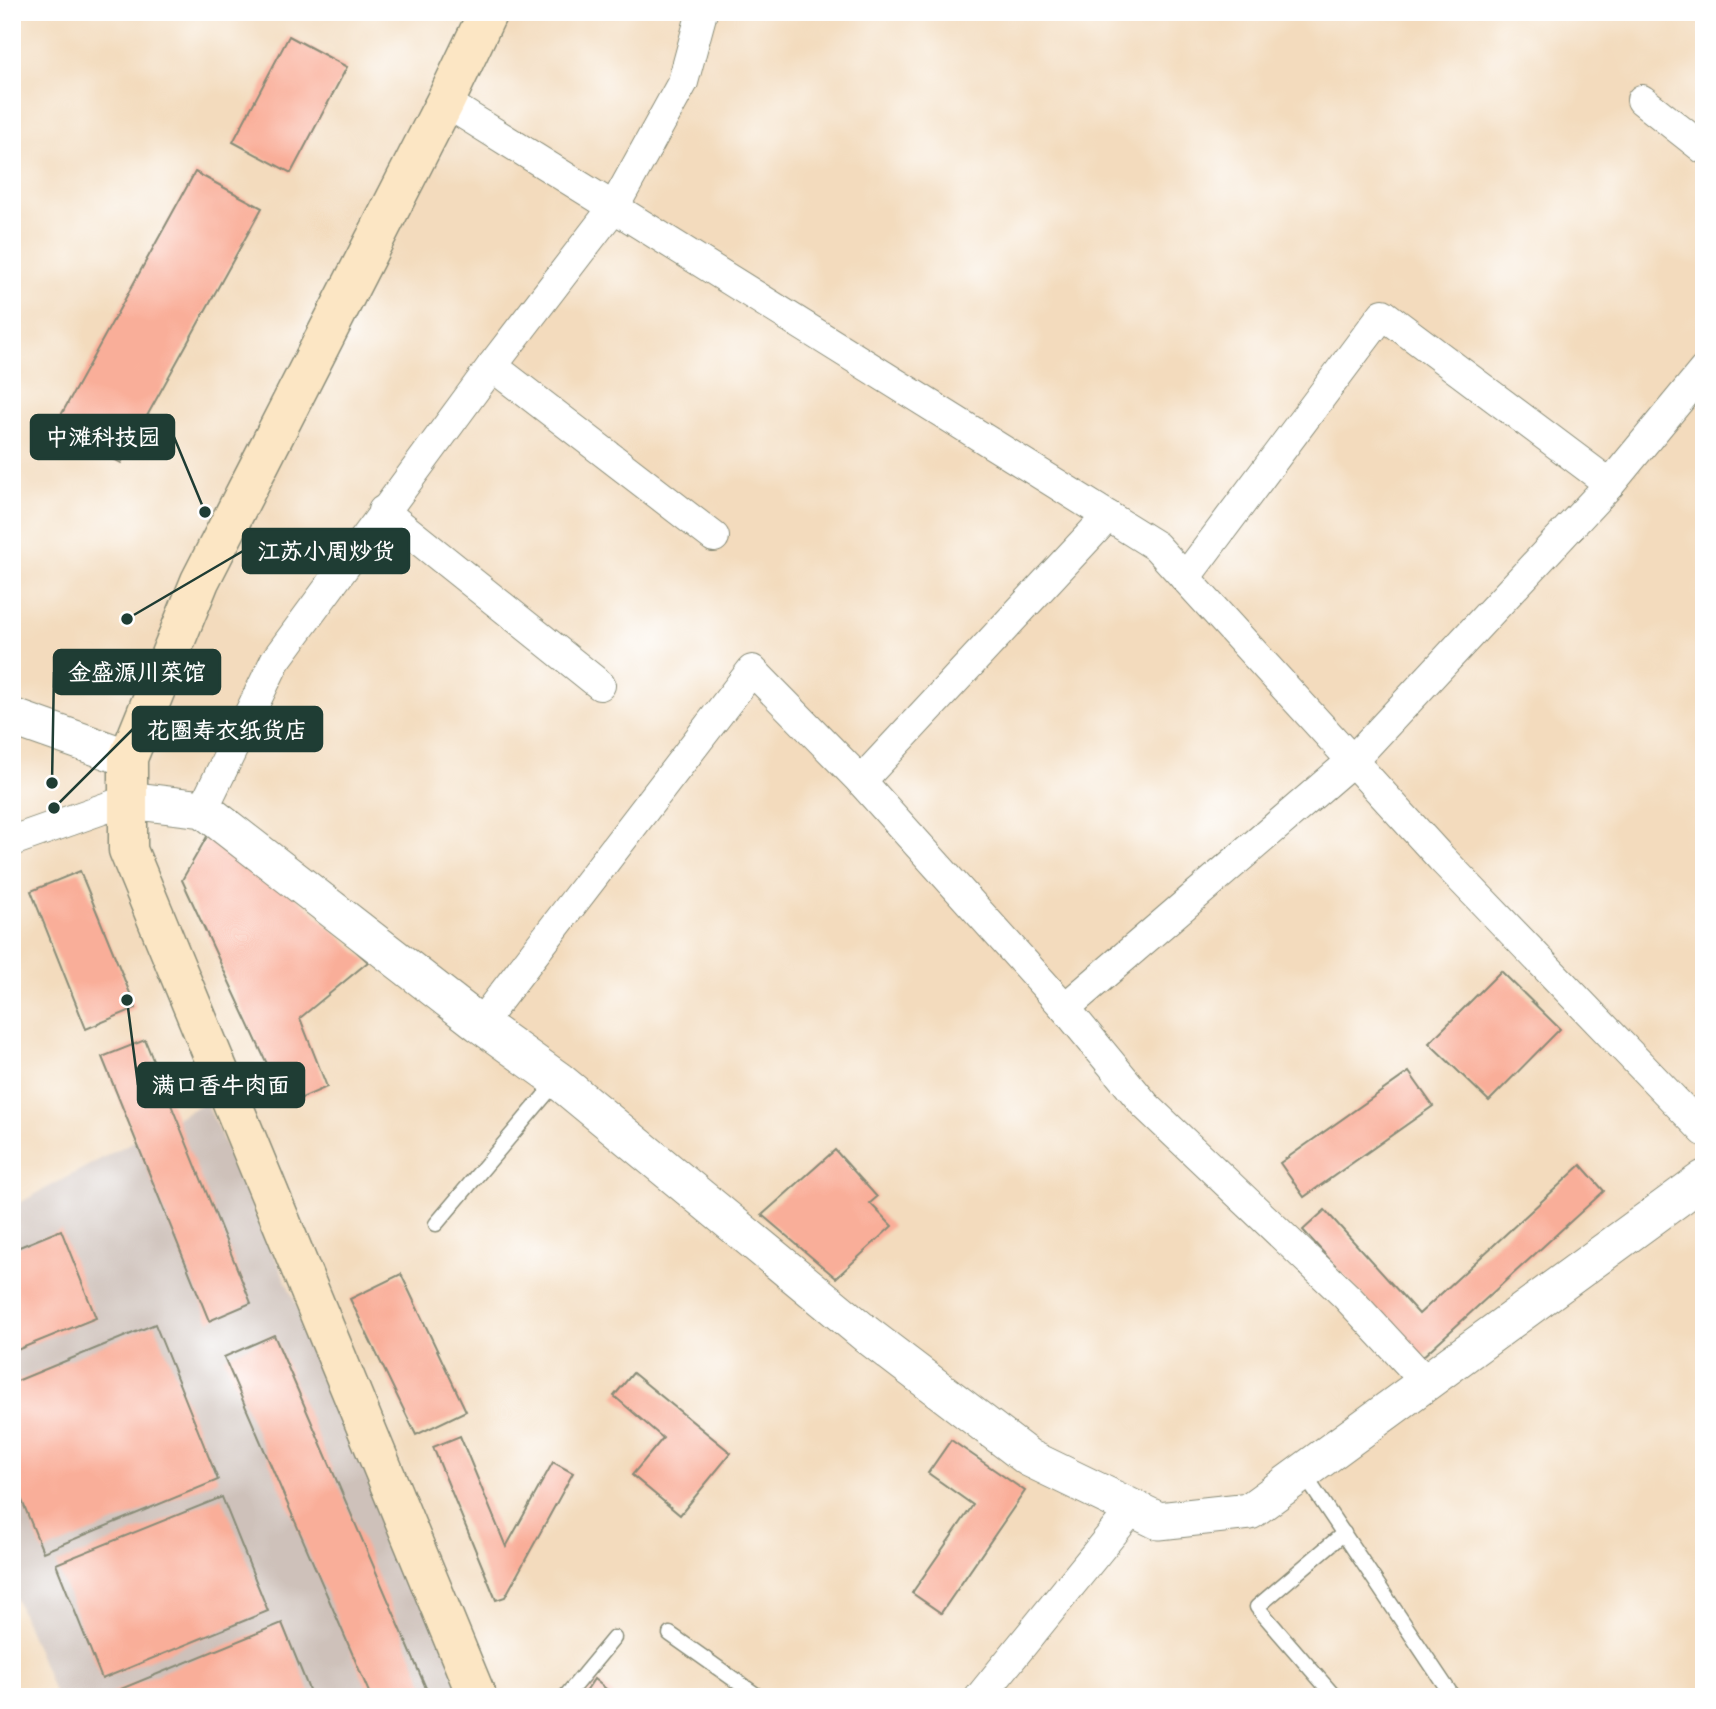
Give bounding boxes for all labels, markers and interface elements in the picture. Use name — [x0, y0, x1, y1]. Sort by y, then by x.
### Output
callout: 中滩科技园 — [31, 415, 174, 459]
text: 中滩科技园 — [46, 421, 161, 452]
callout: 江苏小周炒货 — [243, 529, 409, 573]
text: 江苏小周炒货 — [257, 535, 395, 566]
callout: 金盛源川菜馆 — [54, 650, 220, 694]
text: 金盛源川菜馆 — [68, 656, 206, 687]
callout: 花圈寿衣纸货店 — [133, 707, 322, 751]
text: 花圈寿衣纸货店 — [147, 714, 308, 745]
callout: 满口香牛肉面 — [138, 1063, 304, 1107]
text: 满口香牛肉面 — [152, 1069, 290, 1100]

